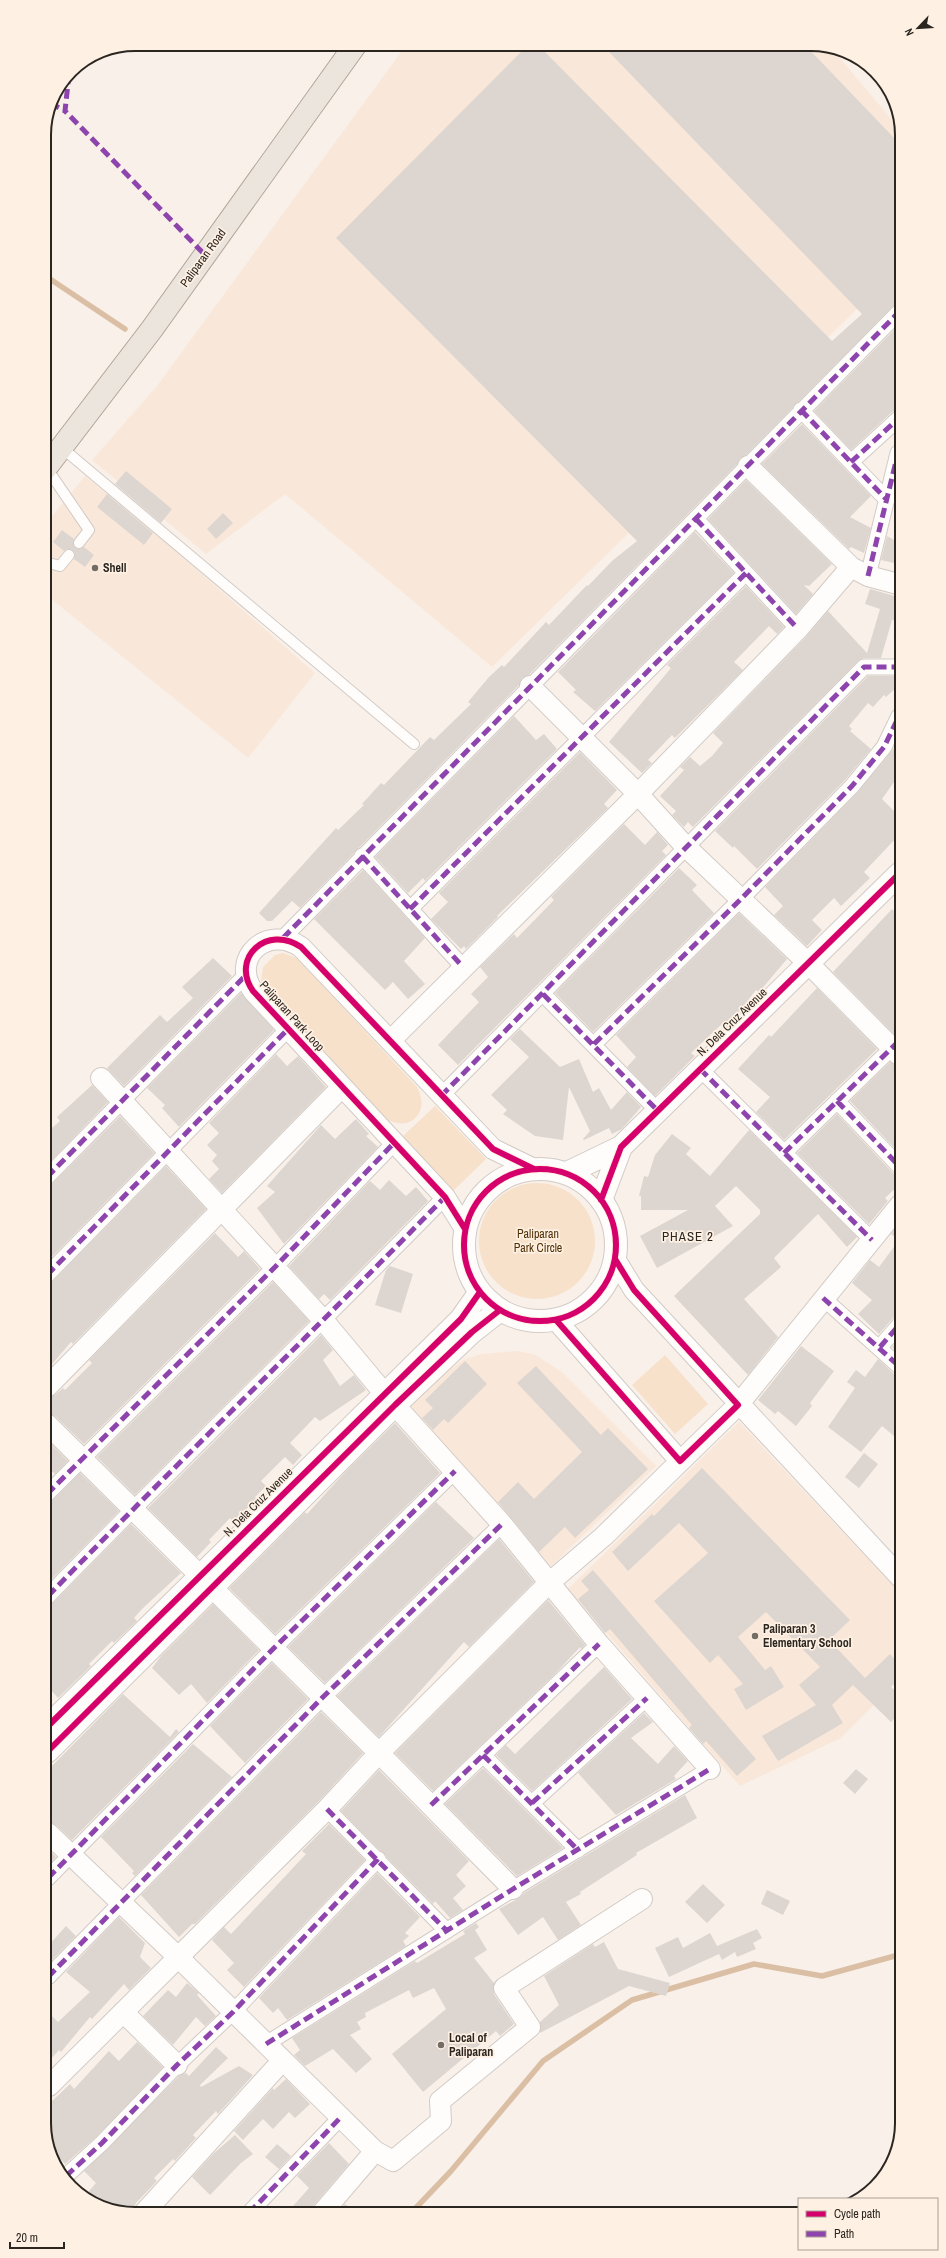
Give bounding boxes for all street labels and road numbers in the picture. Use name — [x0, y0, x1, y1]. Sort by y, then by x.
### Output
street label: Paliparan Road — [176, 226, 230, 290]
street label: Paliparan Park Loop — [256, 977, 328, 1055]
street label: N. Dela Cruz Avenue — [693, 984, 771, 1060]
street label: N. Dela Cruz Avenue — [220, 1464, 296, 1540]

